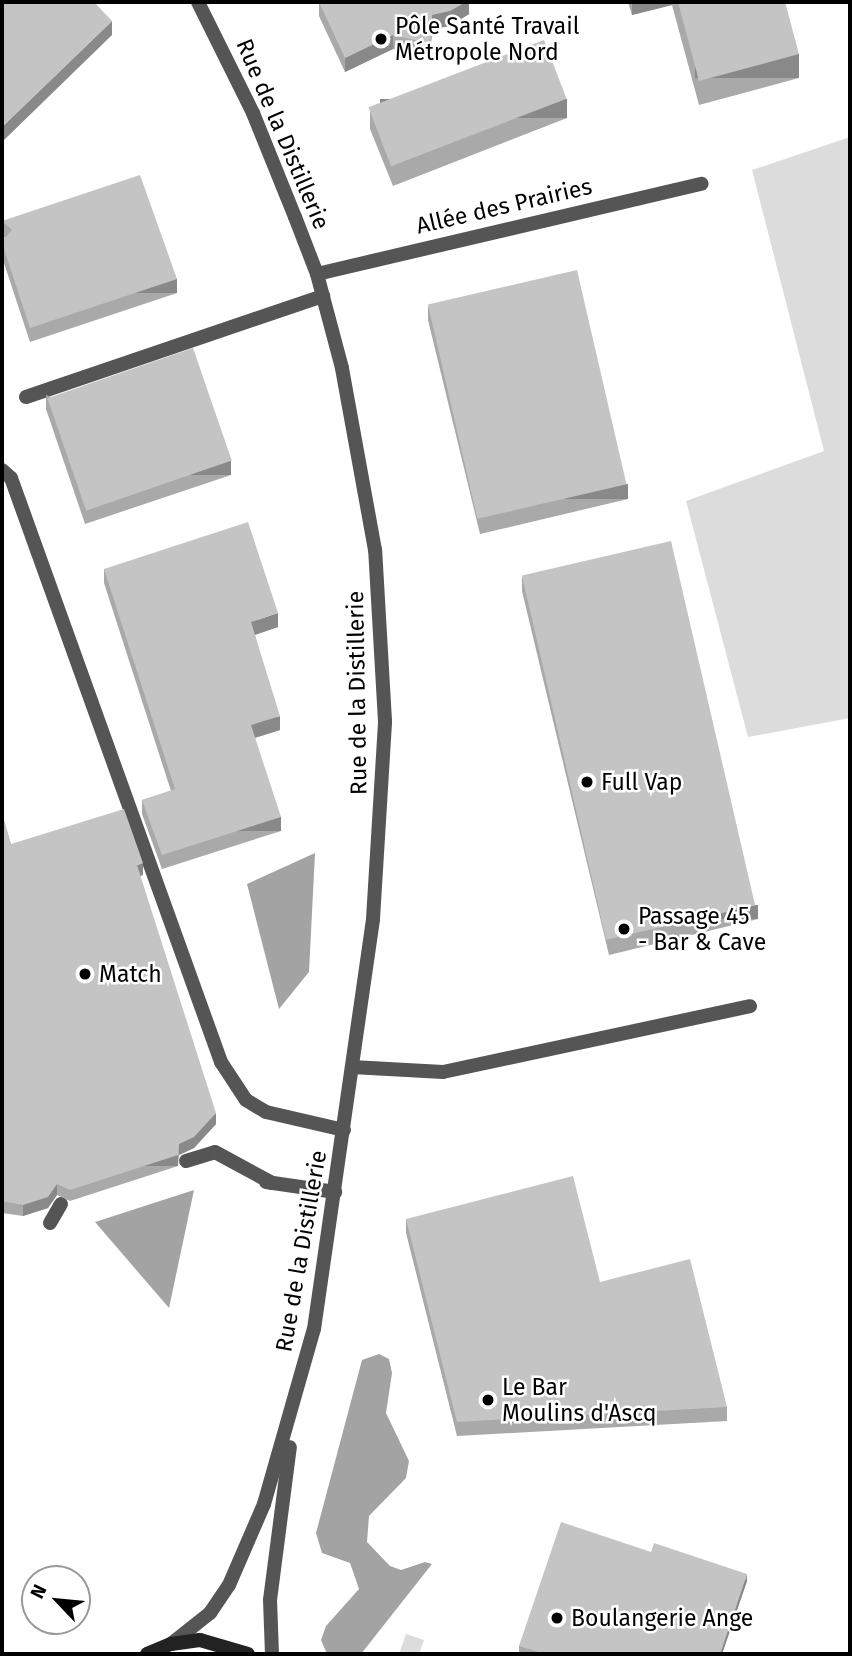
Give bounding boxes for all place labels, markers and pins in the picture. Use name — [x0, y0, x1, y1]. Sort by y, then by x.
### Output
place label: Pôle Santé Travail Métropole Nord — [395, 12, 580, 66]
marker: Pôle Santé Travail Métropole Nord — [373, 31, 389, 47]
place label: Full Vap — [601, 768, 682, 796]
marker: Full Vap — [579, 774, 595, 790]
place label: Passage 45 - Bar & Cave — [638, 902, 766, 956]
marker: Passage 45 - Bar & Cave — [616, 921, 632, 937]
place label: Match — [99, 960, 162, 988]
marker: Match — [77, 966, 93, 982]
place label: Le Bar Moulins d'Ascq — [502, 1373, 657, 1427]
marker: Le Bar Moulins d'Ascq — [480, 1392, 496, 1408]
place label: Boulangerie Ange — [571, 1604, 753, 1632]
marker: Boulangerie Ange — [549, 1610, 565, 1626]

